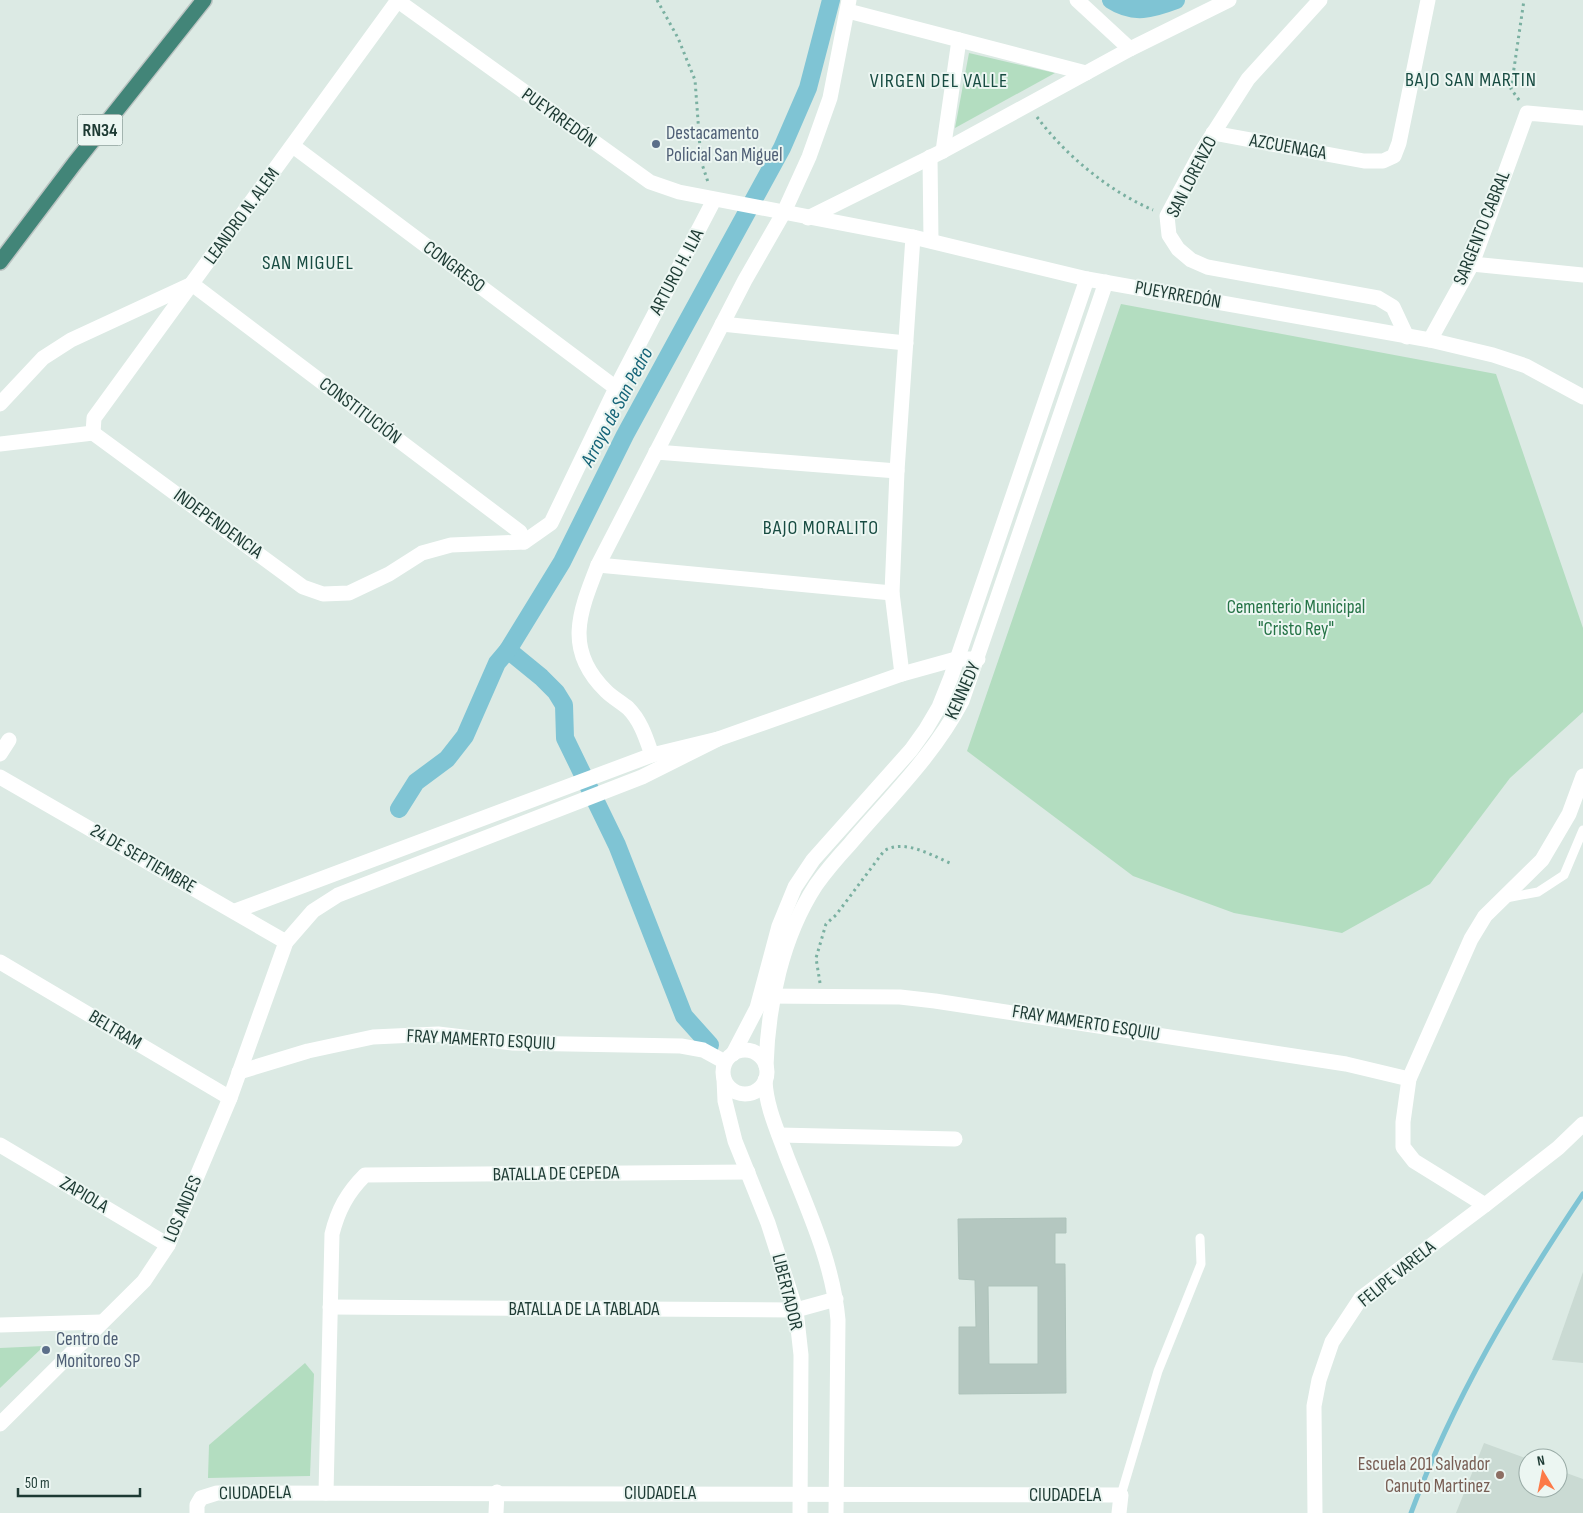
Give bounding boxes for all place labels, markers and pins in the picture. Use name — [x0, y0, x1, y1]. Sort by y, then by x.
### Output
place label: Destacamento Policial San Miguel — [666, 122, 783, 167]
marker: Destacamento Policial San Miguel — [650, 138, 662, 150]
place label: Centro de Monitoreo SP — [56, 1328, 140, 1373]
marker: Centro de Monitoreo SP — [40, 1344, 52, 1356]
place label: Escuela 201 Salvador Canuto Martinez — [1358, 1453, 1491, 1498]
marker: Escuela 201 Salvador Canuto Martinez — [1494, 1469, 1506, 1481]

